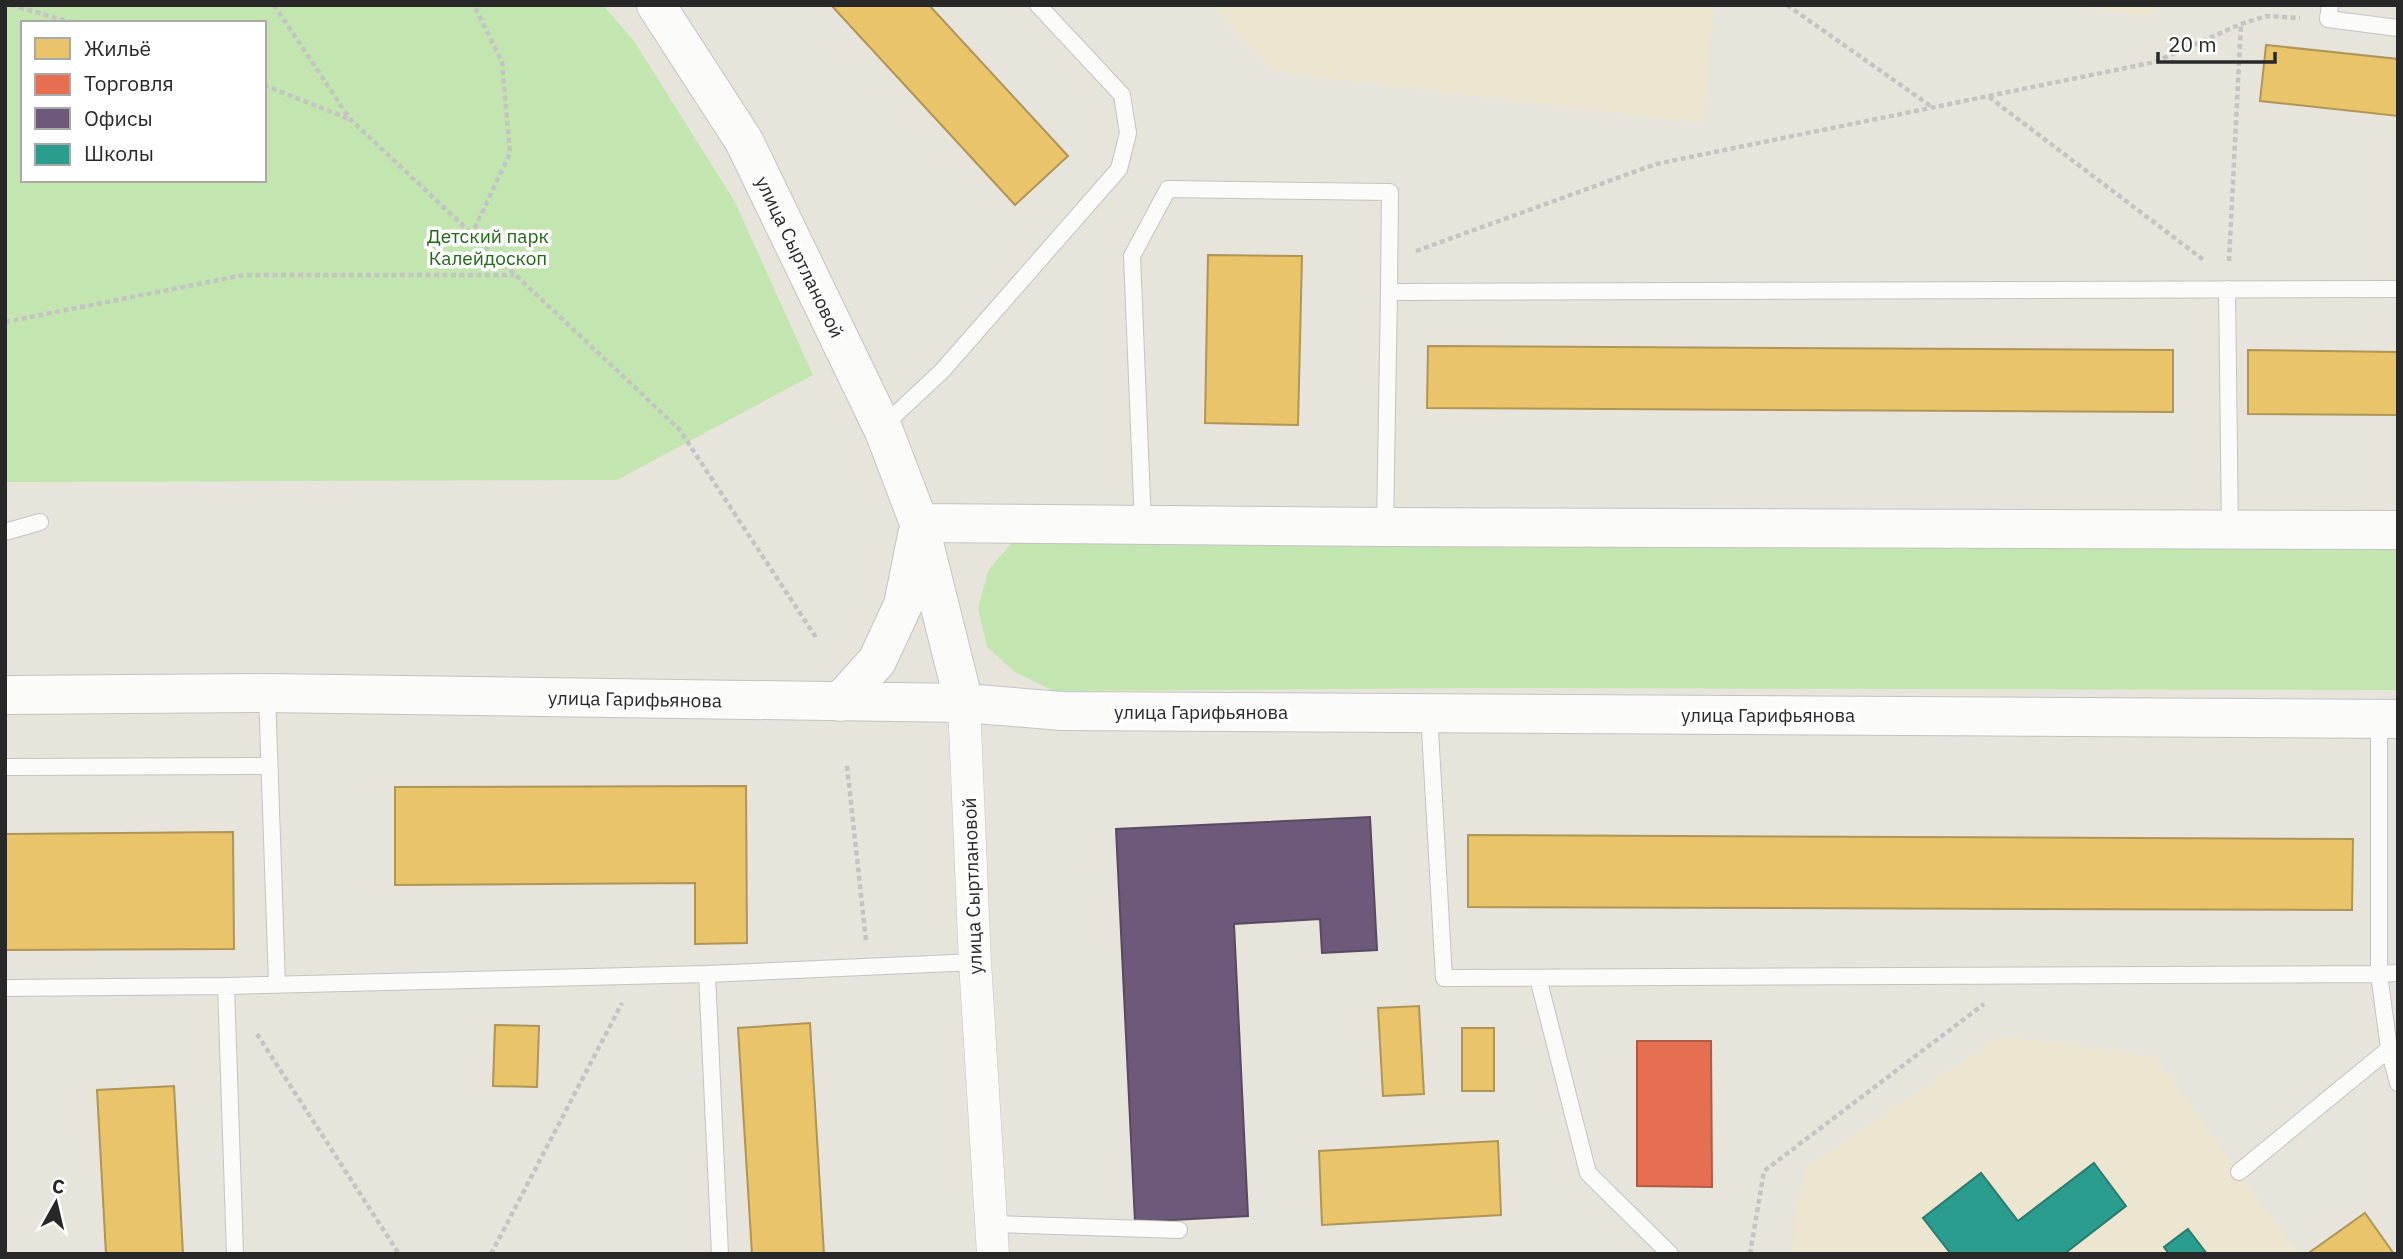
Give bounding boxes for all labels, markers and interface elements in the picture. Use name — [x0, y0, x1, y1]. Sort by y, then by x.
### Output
legend — [21, 21, 266, 182]
scale bar — [2158, 21, 2275, 65]
text: 20 m — [2168, 30, 2217, 58]
text: Жильё — [84, 34, 151, 62]
text: Торговля — [84, 69, 174, 97]
text: Офисы — [84, 104, 153, 132]
text: Школы — [84, 139, 154, 167]
street label: улица Сыртлановой — [750, 172, 850, 342]
park label: Детский парк Калейдоскоп — [427, 224, 549, 270]
street label: улица Гарифьянова — [548, 685, 722, 713]
street label: улица Гарифьянова — [1114, 700, 1288, 724]
street label: улица Гарифьянова — [1681, 703, 1855, 727]
street label: улица Сыртлановой — [957, 797, 987, 975]
north arrow — [21, 1168, 91, 1238]
text: С — [51, 1173, 66, 1199]

